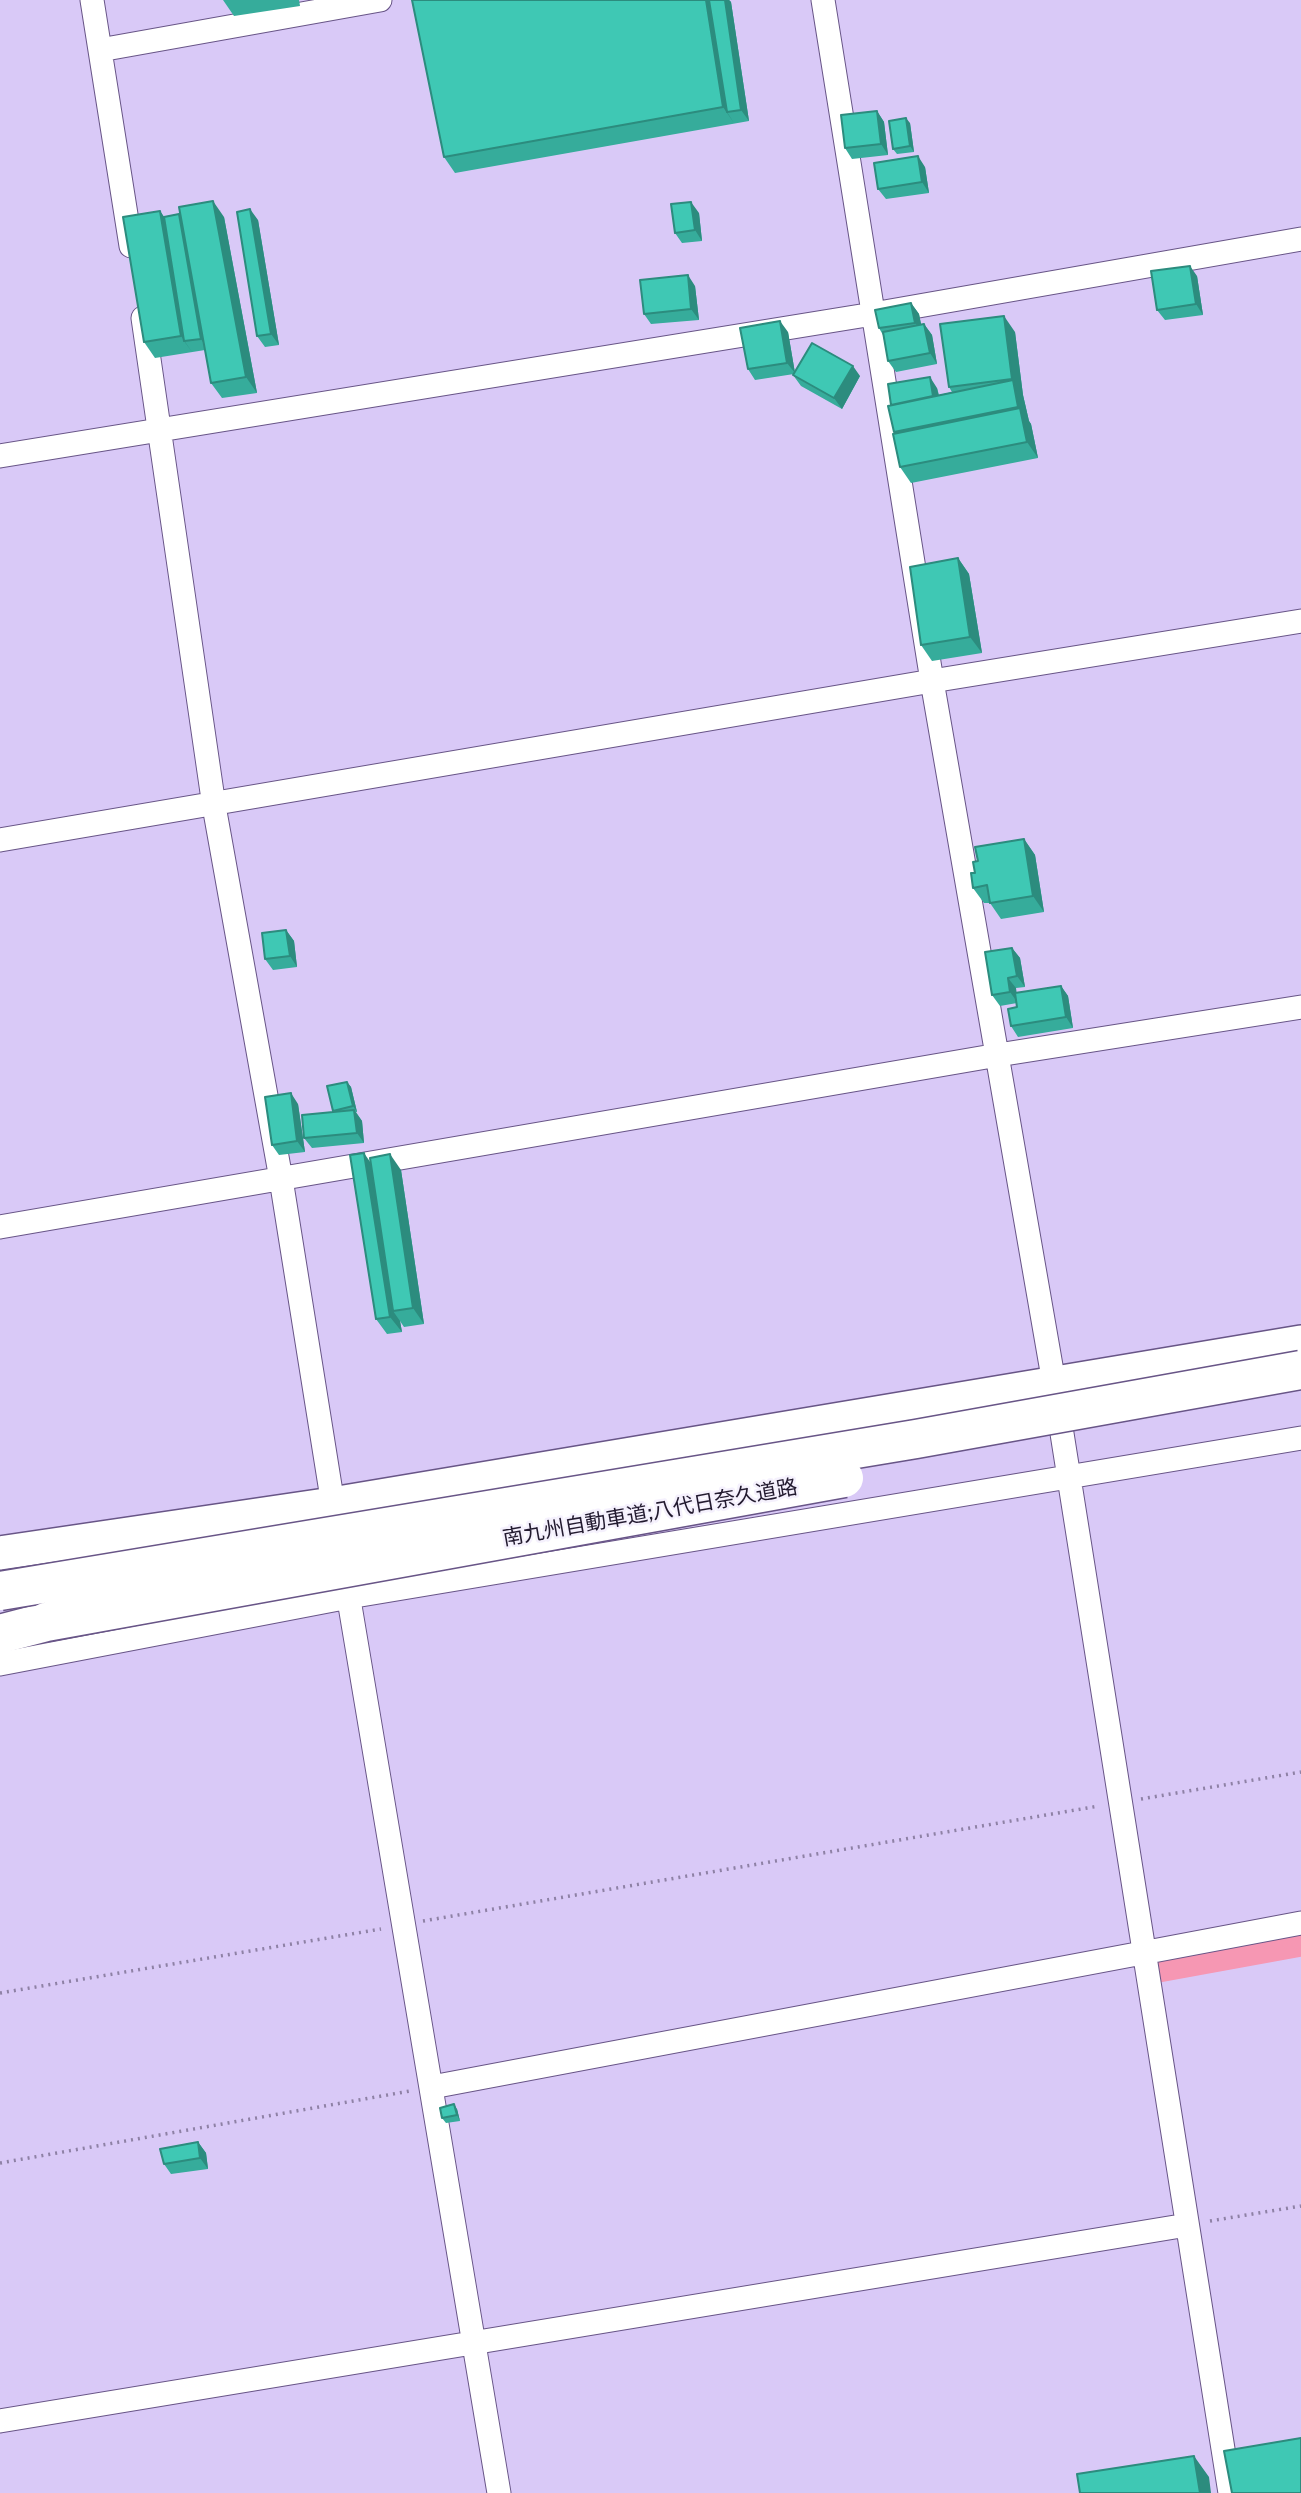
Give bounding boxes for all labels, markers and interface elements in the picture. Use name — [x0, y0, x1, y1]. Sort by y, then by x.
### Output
street label: 南九州自動車道;八代日奈久道路 — [501, 1475, 799, 1551]

